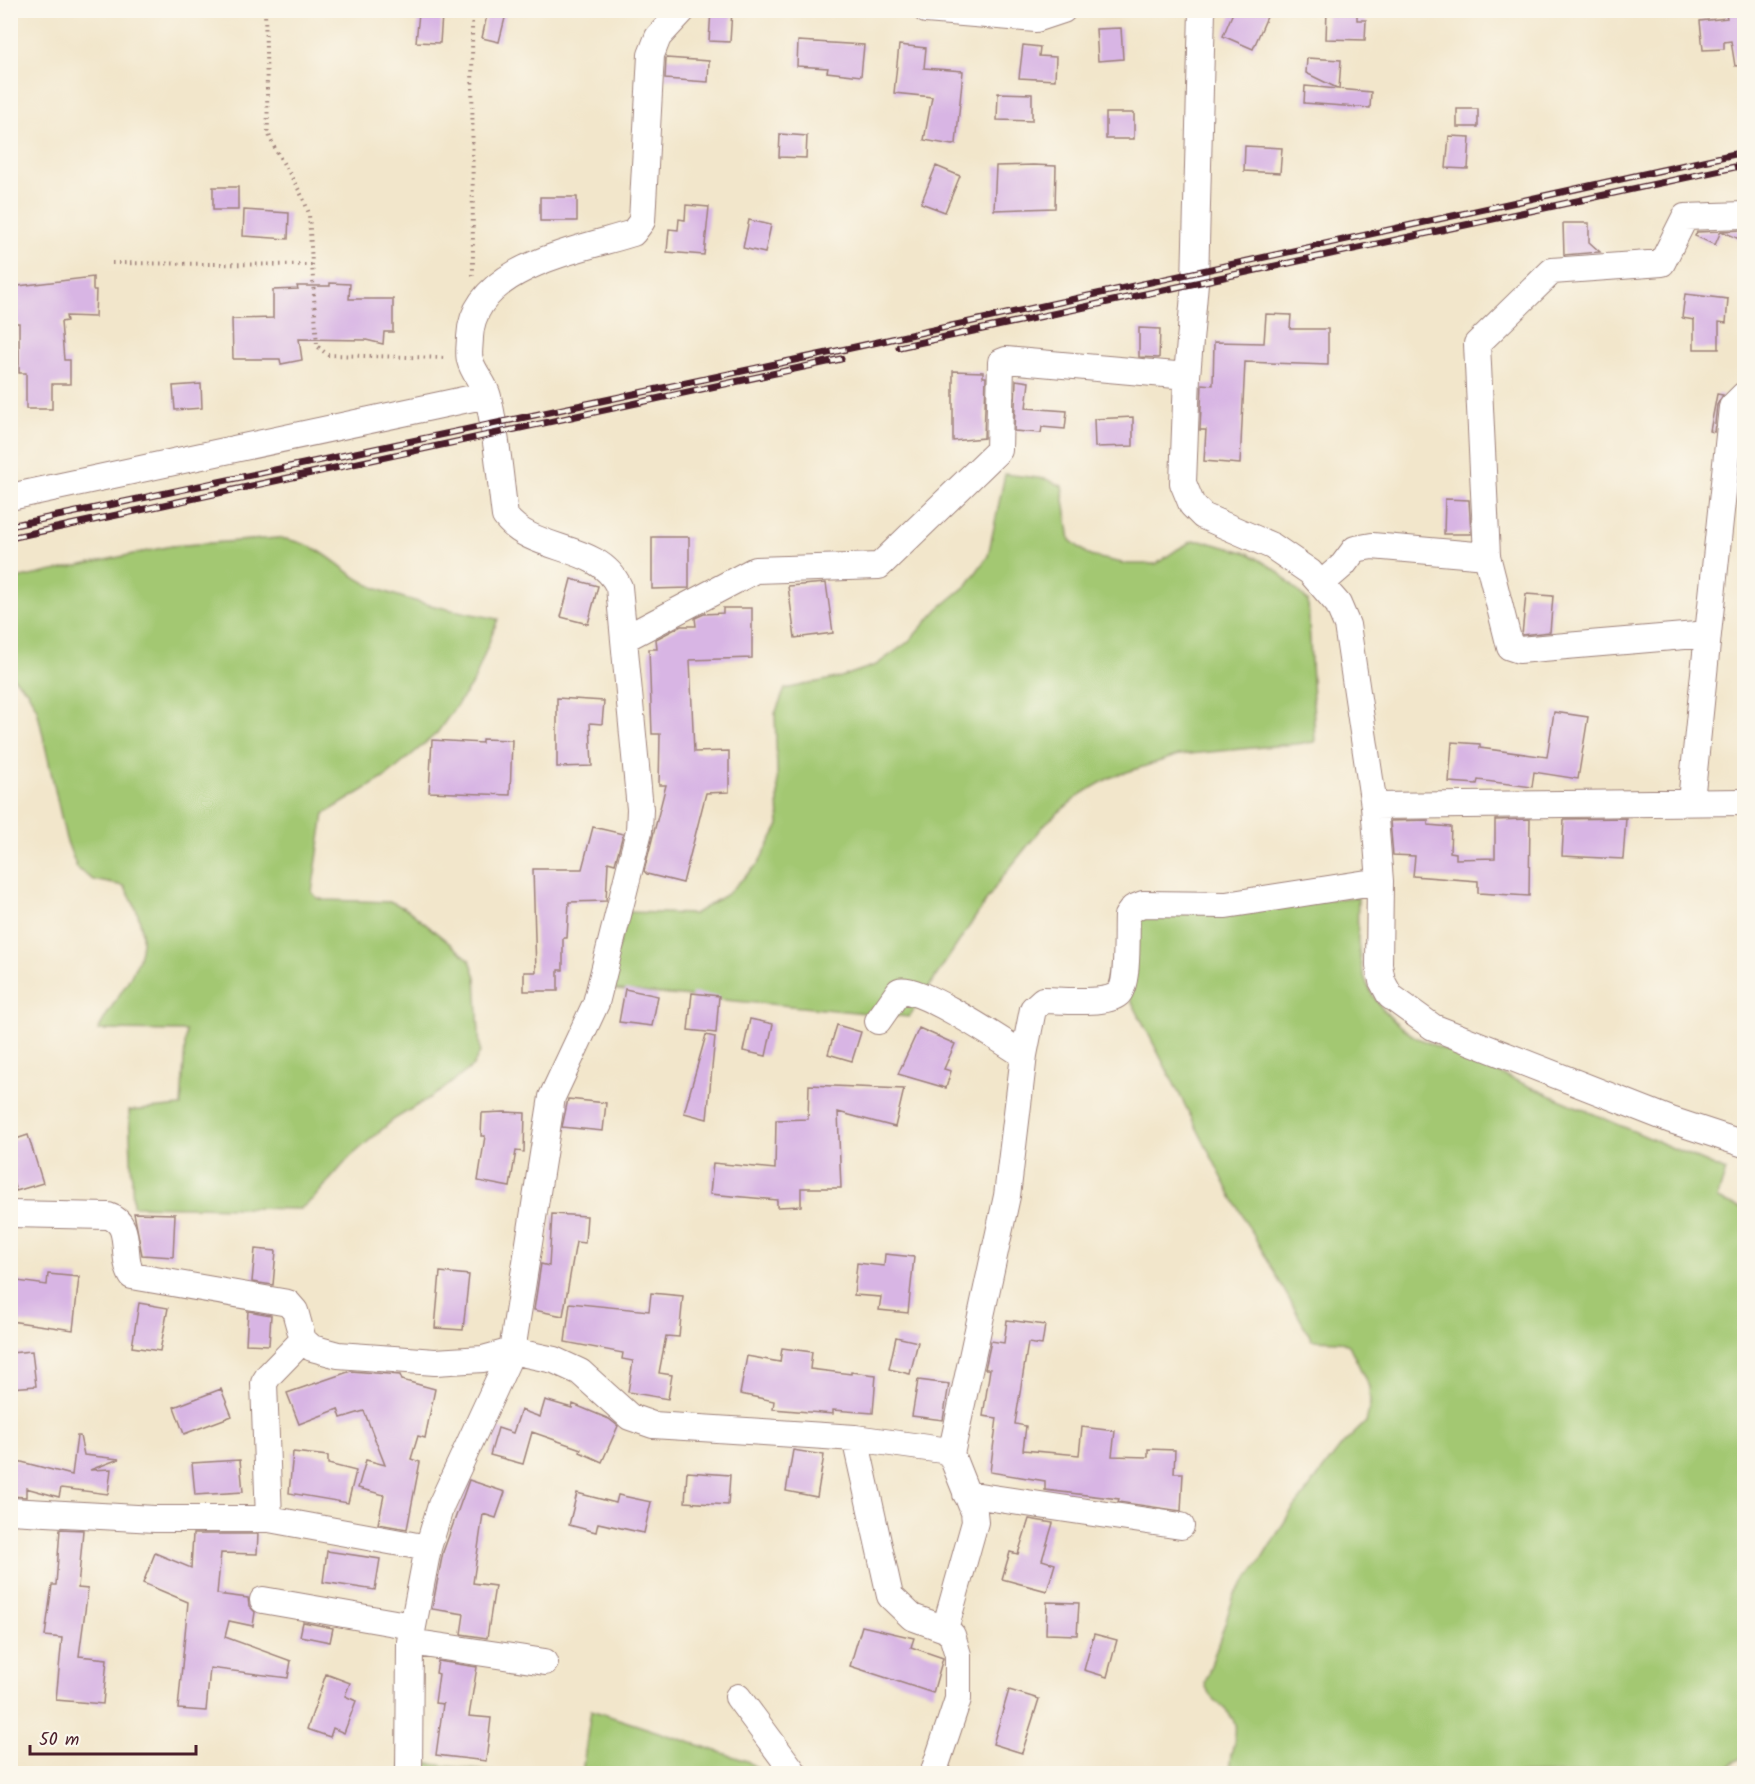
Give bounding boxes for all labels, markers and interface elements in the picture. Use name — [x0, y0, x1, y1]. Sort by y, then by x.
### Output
scale bar — [30, 1718, 196, 1756]
text: 50 m — [39, 1726, 79, 1755]

